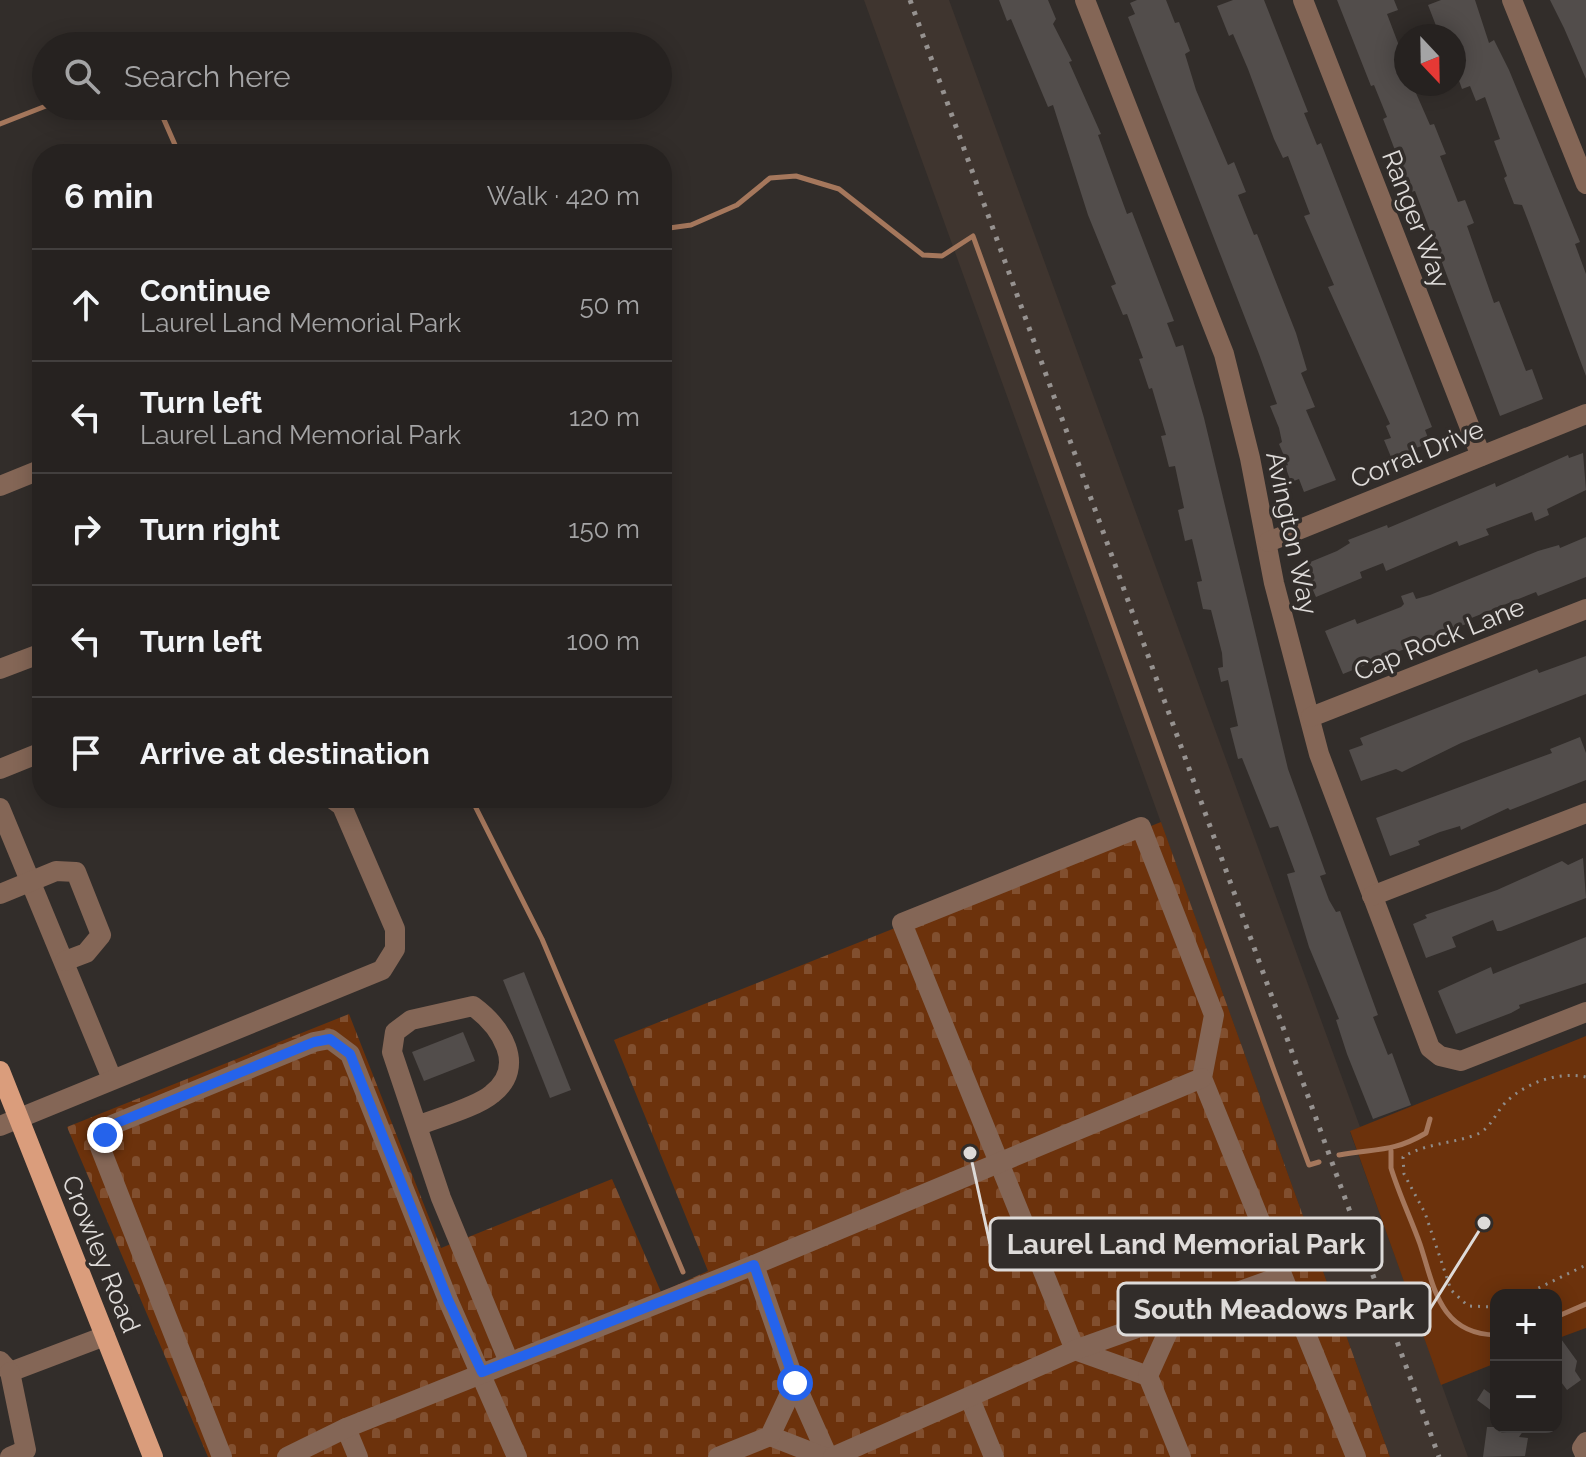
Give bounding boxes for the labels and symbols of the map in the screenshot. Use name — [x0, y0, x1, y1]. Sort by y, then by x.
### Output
north arrow — [1394, 24, 1466, 96]
street label: Ranger Way — [1376, 146, 1456, 292]
street label: Corral Drive — [1346, 414, 1488, 494]
street label: Avington Way — [1260, 449, 1324, 617]
street label: Cap Rock Lane — [1349, 591, 1529, 687]
route end — [87, 1117, 123, 1153]
street label: Crowley Road — [56, 1171, 146, 1337]
callout: Laurel Land Memorial Park — [990, 1218, 1382, 1270]
text: Laurel Land Memorial Park — [1007, 1228, 1366, 1261]
callout: South Meadows Park — [1118, 1283, 1430, 1335]
text: South Meadows Park — [1134, 1293, 1415, 1326]
route start — [777, 1365, 813, 1401]

